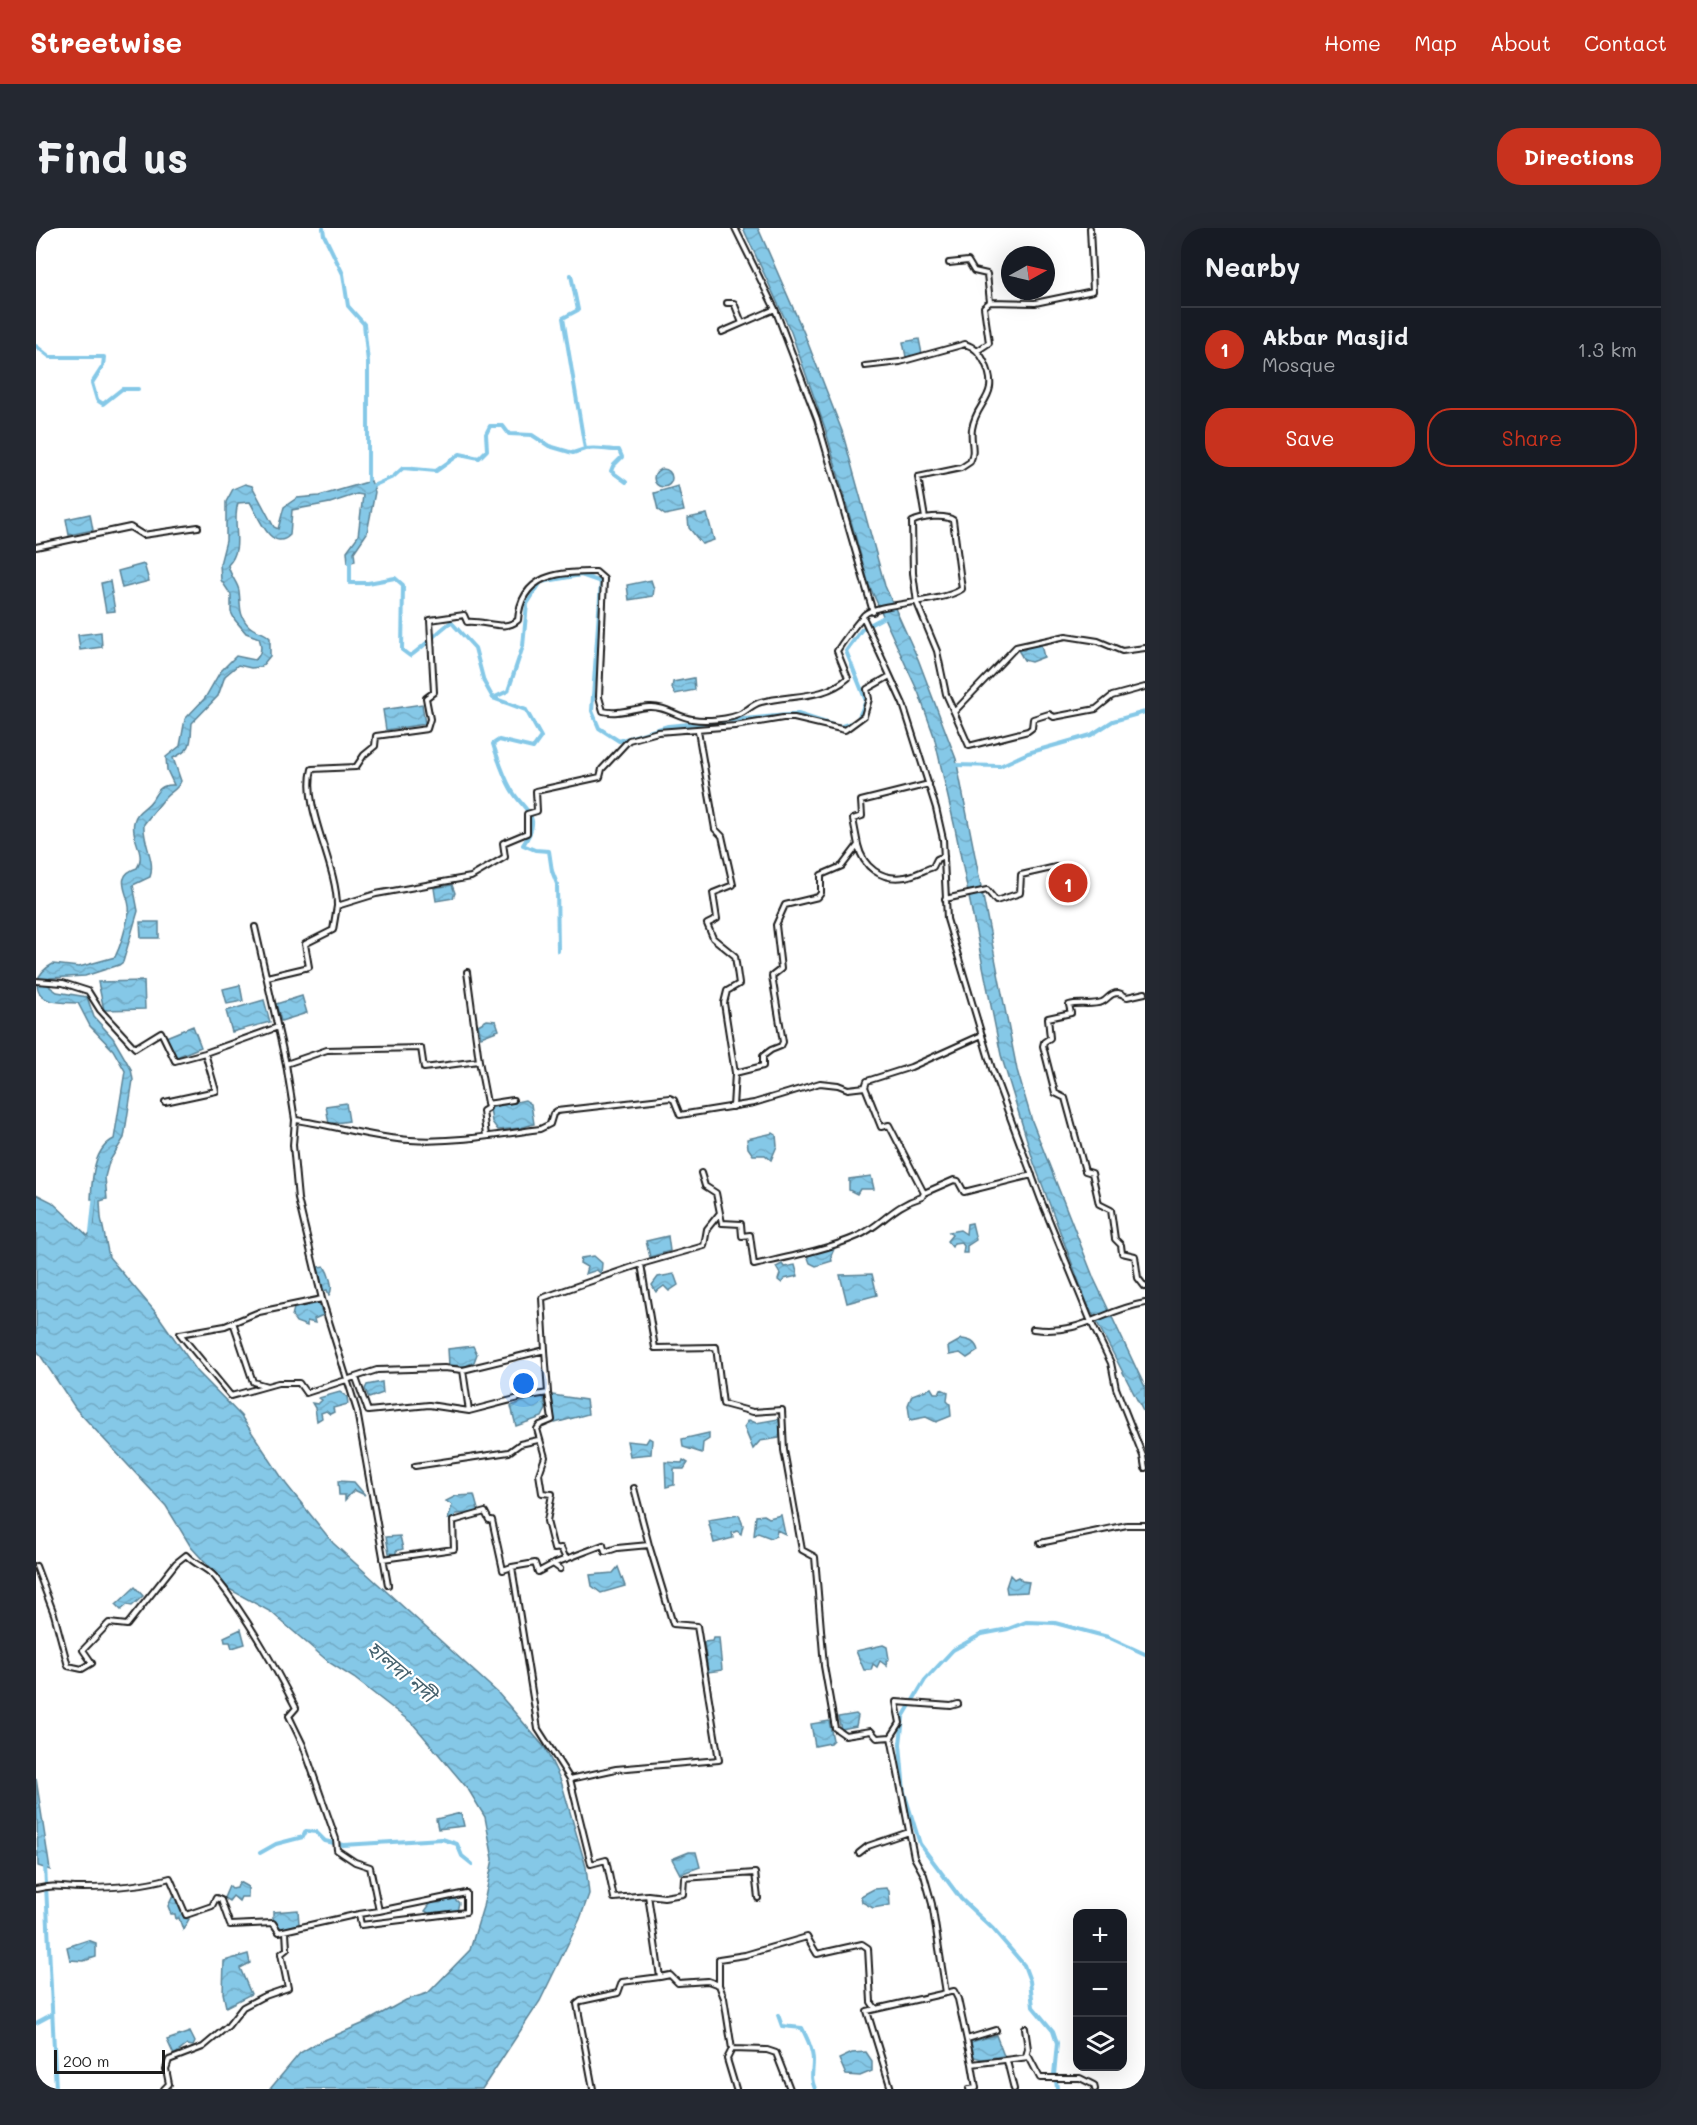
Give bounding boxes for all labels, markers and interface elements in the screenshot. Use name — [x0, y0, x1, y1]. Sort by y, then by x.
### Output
text: Streetwise — [30, 24, 182, 60]
text: Home — [1324, 29, 1381, 56]
text: Map — [1414, 29, 1457, 56]
text: About — [1490, 29, 1551, 56]
text: Contact — [1584, 29, 1667, 56]
button: Directions — [1497, 128, 1661, 185]
text: Find us — [36, 129, 188, 184]
north arrow — [1001, 246, 1055, 300]
text: Nearby — [1205, 250, 1300, 284]
text: Akbar Masjid — [1262, 322, 1408, 351]
text: 1 — [1220, 336, 1229, 362]
text: 1.3 km — [1577, 336, 1637, 362]
text: Mosque — [1262, 351, 1336, 377]
button: Save — [1205, 408, 1415, 467]
button: Share — [1427, 408, 1637, 467]
pin: 1 — [1048, 860, 1088, 906]
your location — [509, 1369, 538, 1398]
water label: হালদা নদী — [362, 1635, 445, 1710]
map controls — [1073, 1909, 1127, 2071]
button: + — [1073, 1909, 1127, 1963]
button: − — [1073, 1963, 1127, 2017]
button: layers — [1073, 2017, 1127, 2071]
scale bar — [54, 2047, 165, 2074]
text: 200 m — [63, 2050, 110, 2071]

